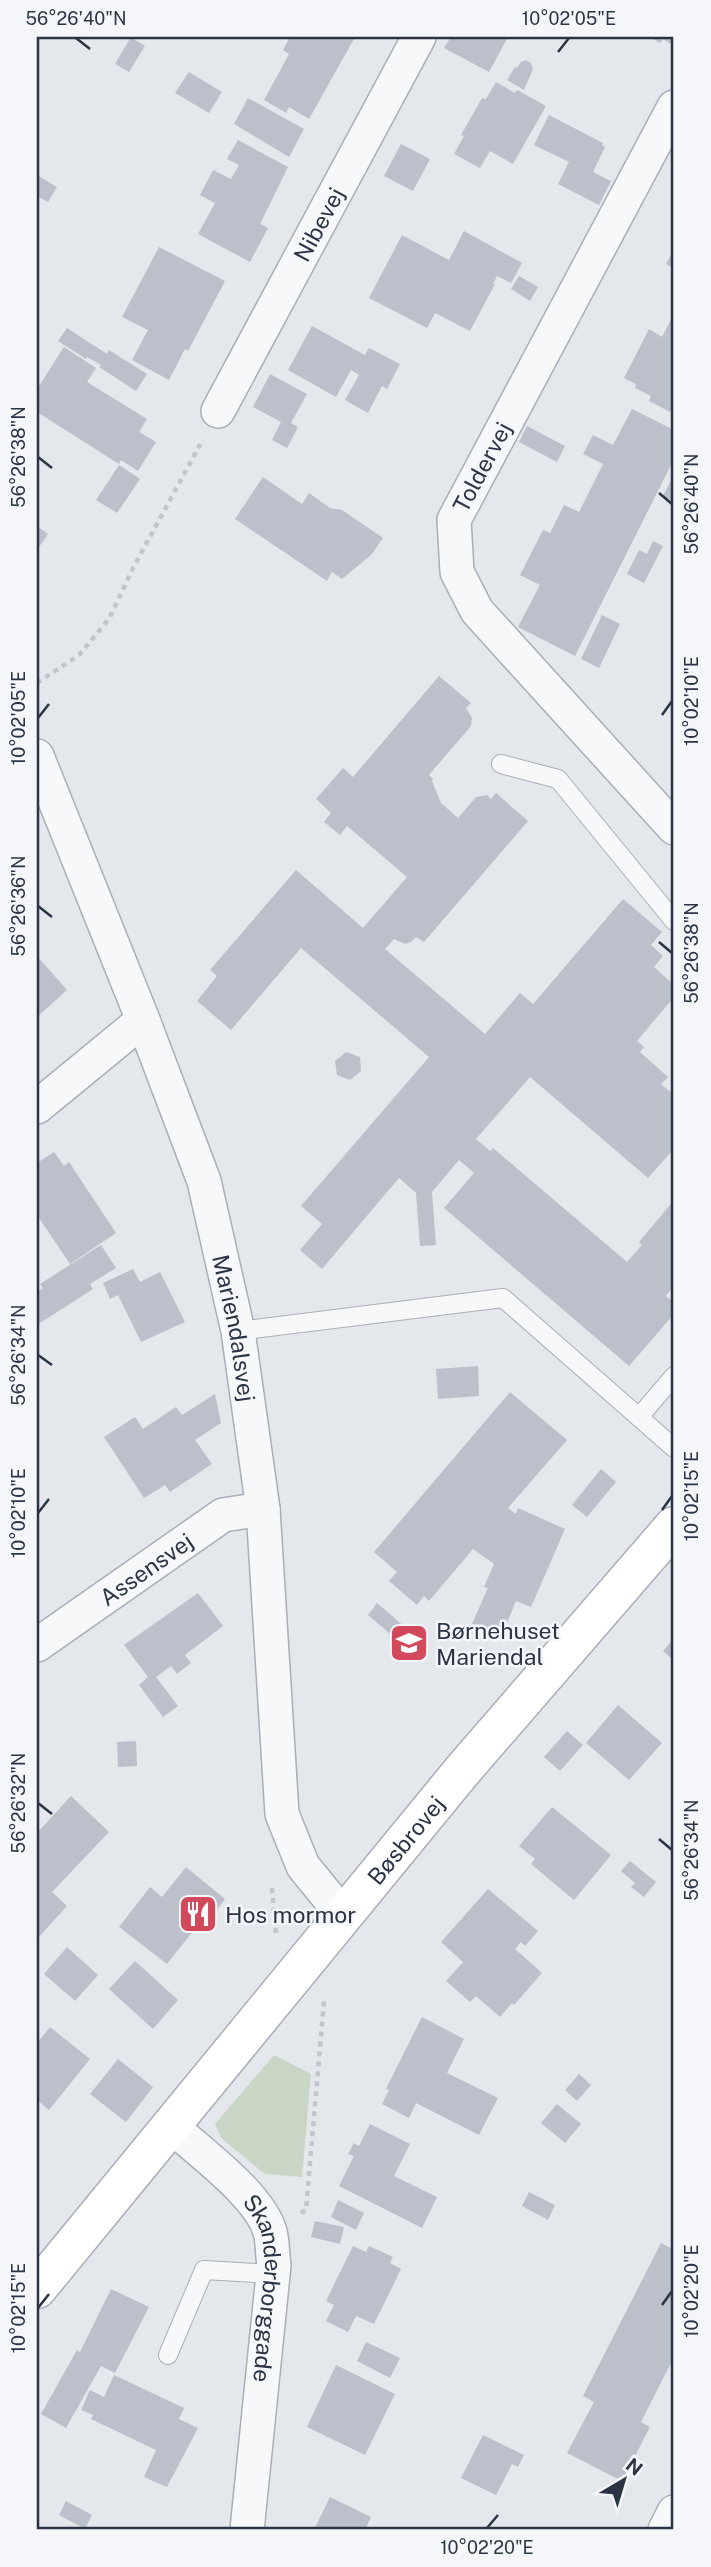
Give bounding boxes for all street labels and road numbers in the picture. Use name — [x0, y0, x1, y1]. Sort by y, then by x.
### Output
street label: Nibevej — [287, 183, 349, 266]
street label: Toldervej — [447, 417, 517, 517]
street label: Mariendalsvej — [208, 1252, 261, 1403]
street label: Assensvej — [94, 1527, 198, 1611]
street label: Bøsbrovej — [361, 1790, 450, 1890]
street label: Skanderborggade — [238, 2188, 288, 2384]

